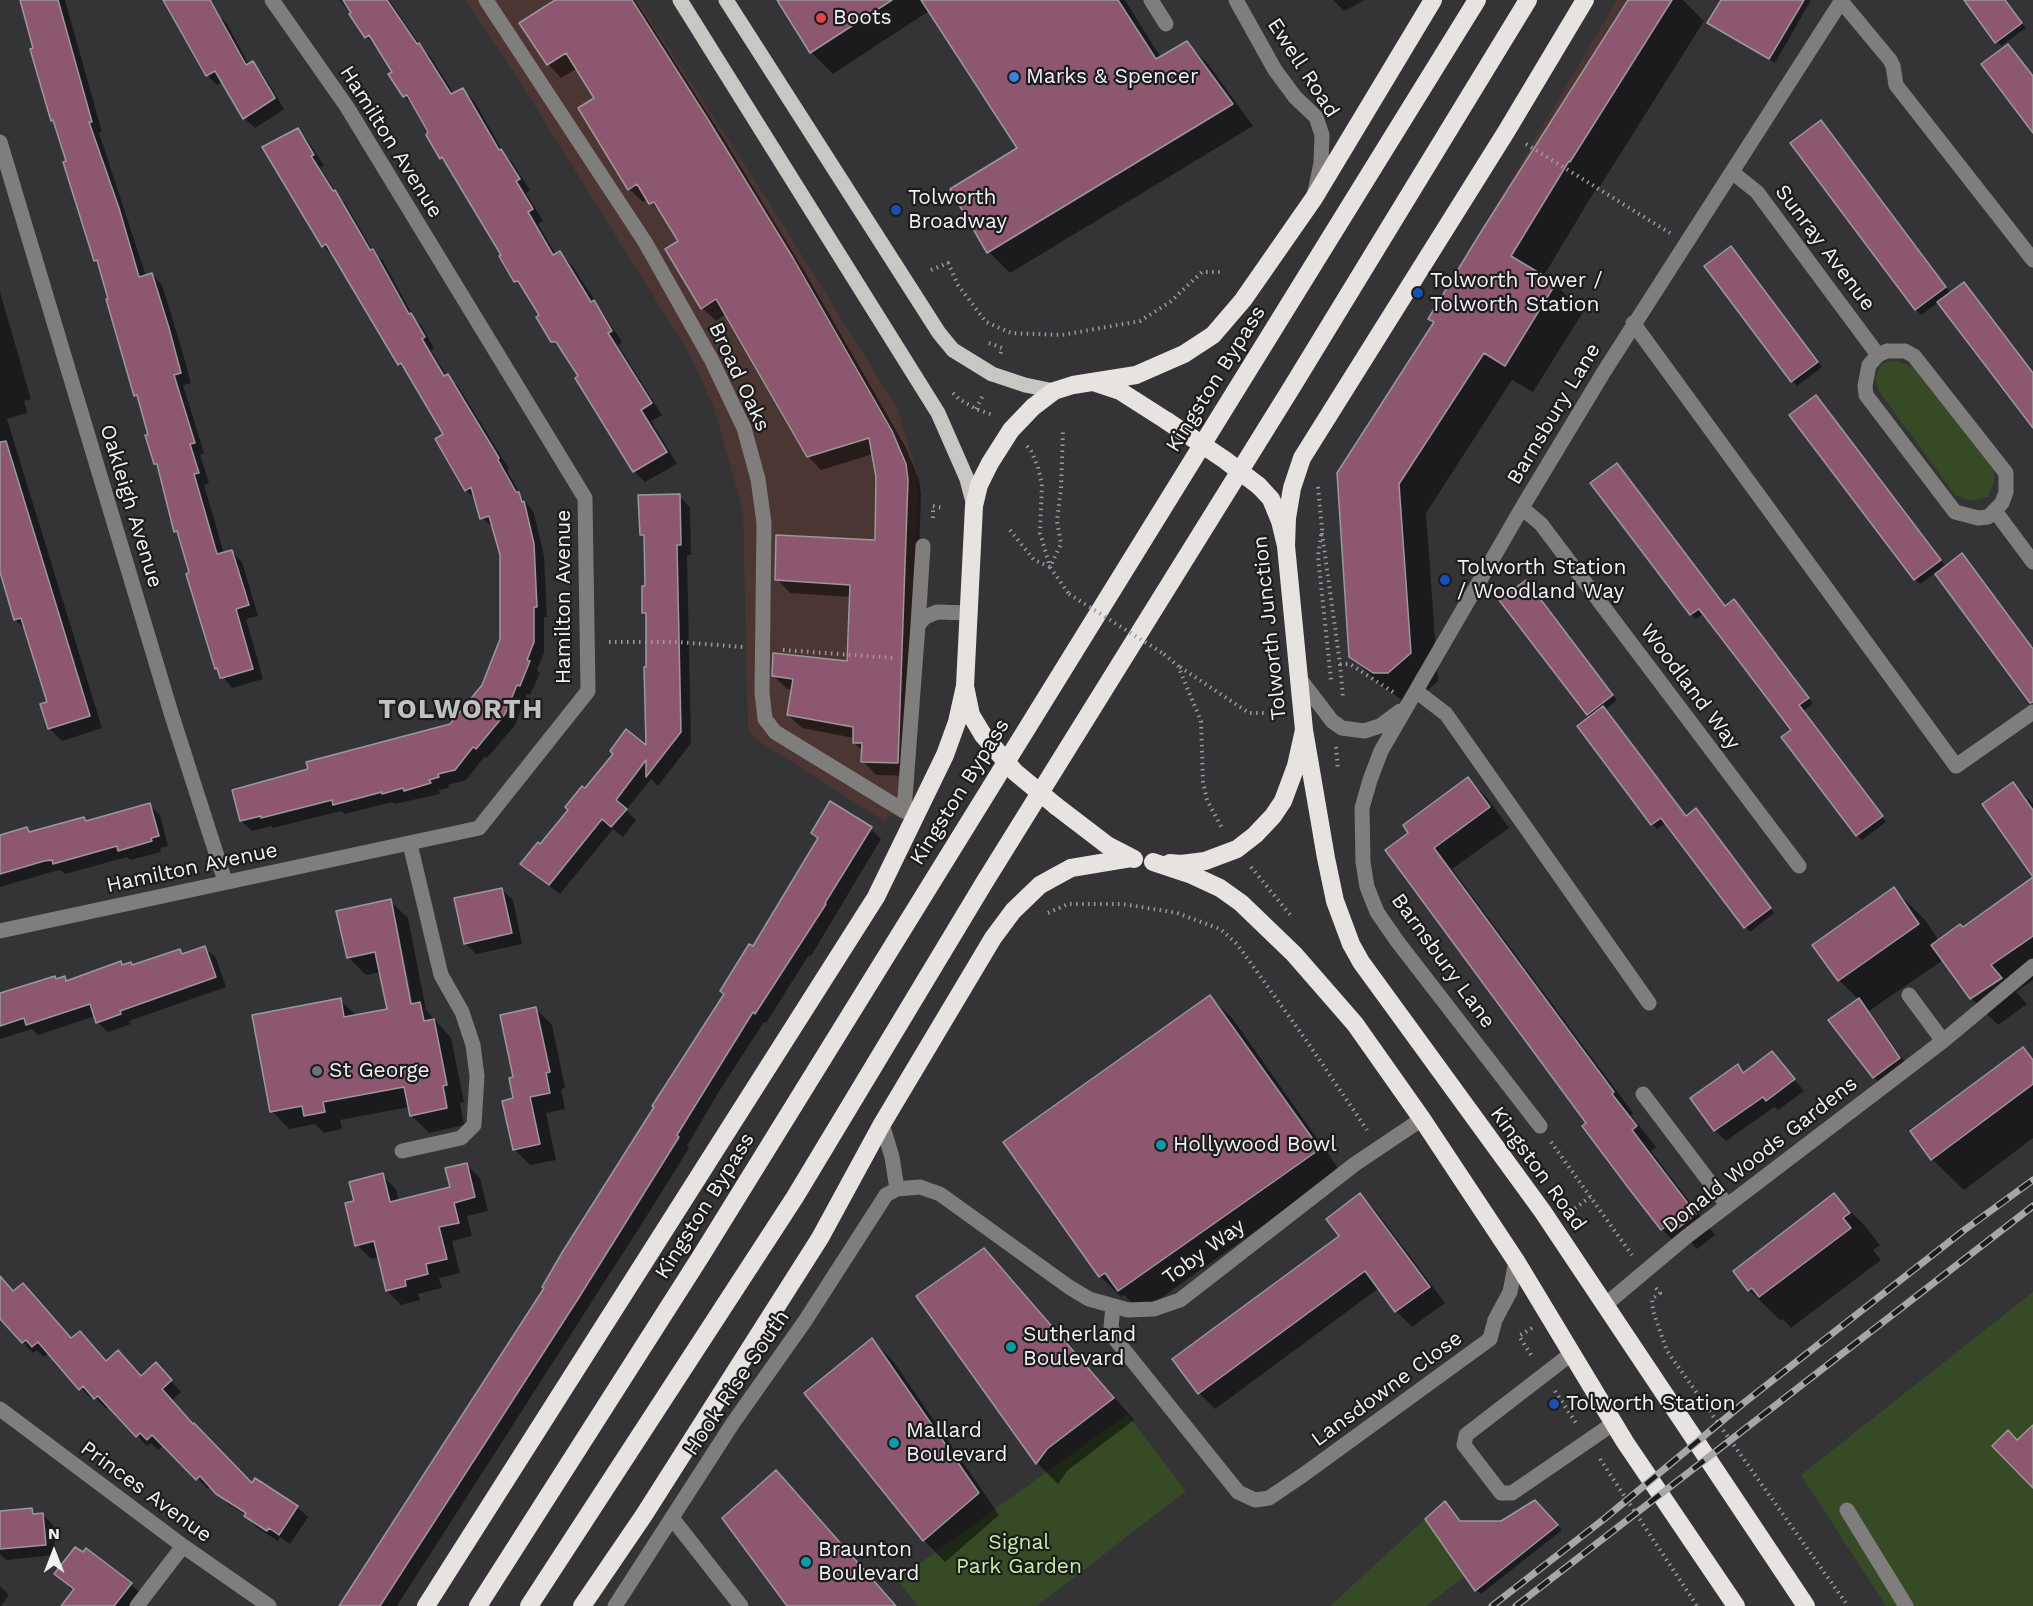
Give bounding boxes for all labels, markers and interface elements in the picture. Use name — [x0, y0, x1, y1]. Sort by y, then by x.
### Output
place label: Boots — [833, 5, 892, 31]
marker: Boots — [814, 11, 828, 25]
street label: Ewell Road — [1262, 14, 1344, 122]
street label: Hamilton Avenue — [334, 61, 448, 223]
place label: Marks & Spencer — [1026, 64, 1198, 90]
marker: Marks & Spencer — [1007, 70, 1021, 84]
street label: Sunray Avenue — [1769, 180, 1881, 316]
place label: Tolworth Broadway — [908, 185, 1007, 235]
marker: Tolworth Broadway — [889, 203, 903, 217]
place label: Tolworth Tower / Tolworth Station — [1430, 268, 1603, 318]
marker: Tolworth Tower / Tolworth Station — [1411, 286, 1425, 300]
street label: Kingston Bypass — [1161, 301, 1271, 457]
street label: Broad Oaks — [703, 319, 775, 435]
street label: Barnsbury Lane — [1502, 339, 1606, 489]
street label: Oakleigh Avenue — [94, 421, 168, 591]
street label: Hamilton Avenue — [551, 510, 577, 684]
street label: Tolworth Junction — [1248, 535, 1292, 721]
place label: Tolworth Station / Woodland Way — [1457, 555, 1626, 605]
marker: Tolworth Station / Woodland Way — [1438, 573, 1452, 587]
street label: Woodland Way — [1635, 619, 1745, 755]
district label: TOLWORTH — [378, 694, 544, 726]
street label: Kingston Bypass — [905, 714, 1015, 870]
street label: Hamilton Avenue — [104, 838, 280, 898]
street label: Barnsbury Lane — [1386, 889, 1500, 1033]
place label: St George — [329, 1058, 430, 1084]
marker: St George — [310, 1064, 324, 1078]
street label: Donald Woods Gardens — [1658, 1071, 1862, 1239]
street label: Kingston Road — [1484, 1102, 1592, 1236]
street label: Kingston Bypass — [650, 1128, 760, 1284]
place label: Hollywood Bowl — [1173, 1132, 1337, 1158]
marker: Hollywood Bowl — [1154, 1138, 1168, 1152]
street label: Toby Way — [1158, 1214, 1250, 1290]
street label: Hook Rise South — [679, 1305, 795, 1461]
place label: Sutherland Boulevard — [1023, 1322, 1136, 1372]
street label: Lansdowne Close — [1307, 1326, 1467, 1452]
marker: Sutherland Boulevard — [1004, 1340, 1018, 1354]
place label: Tolworth Station — [1566, 1391, 1735, 1417]
marker: Tolworth Station — [1547, 1397, 1561, 1411]
place label: Mallard Boulevard — [906, 1418, 1007, 1468]
street label: Princes Avenue — [75, 1436, 217, 1548]
marker: Mallard Boulevard — [887, 1436, 901, 1450]
north arrow — [24, 1522, 84, 1582]
text: N — [48, 1524, 60, 1543]
park label: Signal Park Garden — [956, 1530, 1082, 1580]
place label: Braunton Boulevard — [818, 1537, 919, 1587]
marker: Braunton Boulevard — [799, 1555, 813, 1569]

